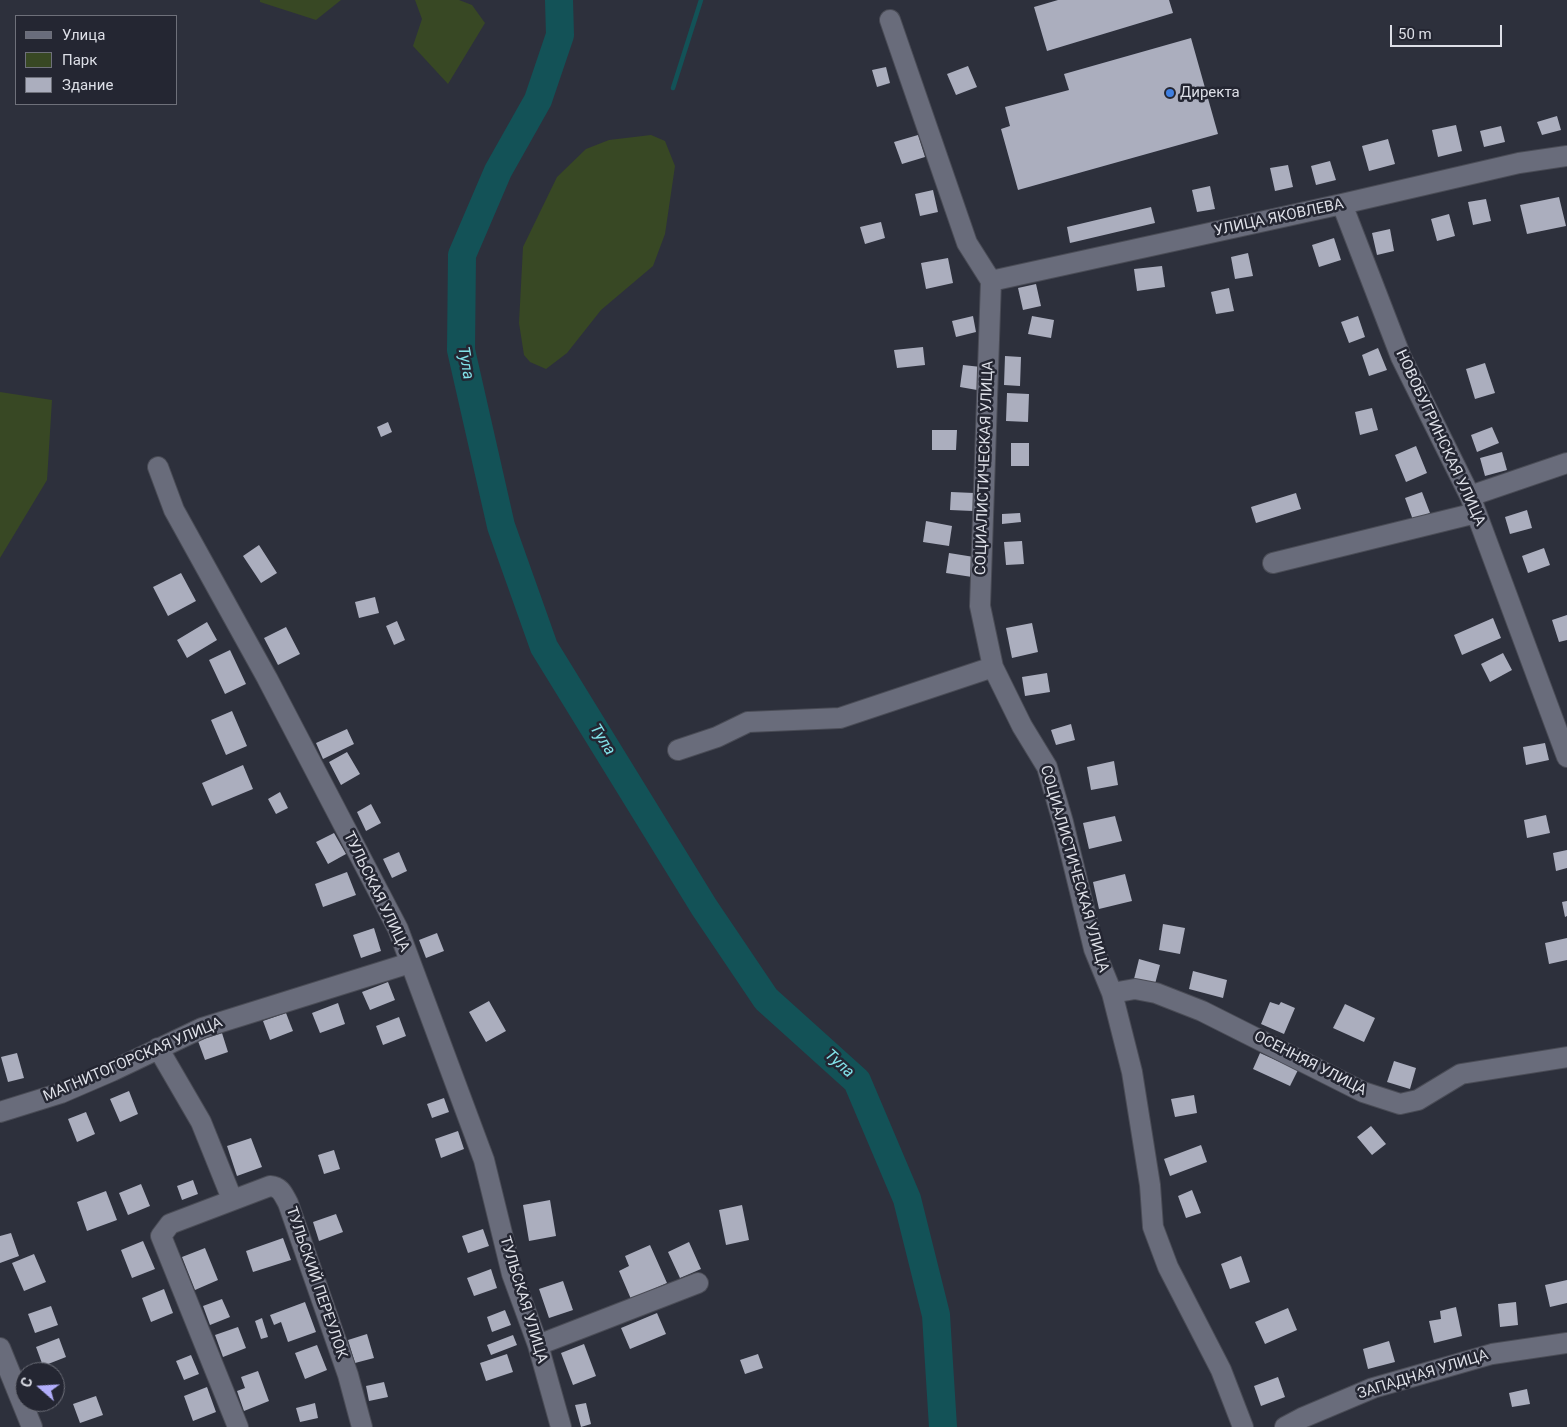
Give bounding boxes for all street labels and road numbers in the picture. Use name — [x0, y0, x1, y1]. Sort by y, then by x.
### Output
street label: УЛИЦА ЯКОВЛЕВА — [1213, 195, 1345, 241]
street label: НОВОБУГРИНСКАЯ УЛИЦА — [1391, 347, 1489, 529]
street label: СОЦИАЛИСТИЧЕСКАЯ УЛИЦА — [972, 360, 998, 576]
street label: СОЦИАЛИСТИЧЕСКАЯ УЛИЦА — [1036, 763, 1112, 975]
street label: ТУЛЬСКАЯ УЛИЦА — [339, 829, 413, 955]
street label: МАГНИТОГОРСКАЯ УЛИЦА — [41, 1014, 225, 1106]
street label: ОСЕННЯЯ УЛИЦА — [1251, 1028, 1369, 1100]
street label: ТУЛЬСКИЙ ПЕРЕУЛОК — [282, 1205, 350, 1361]
street label: ТУЛЬСКАЯ УЛИЦА — [495, 1234, 551, 1366]
street label: ЗАПАДНАЯ УЛИЦА — [1355, 1347, 1491, 1403]

